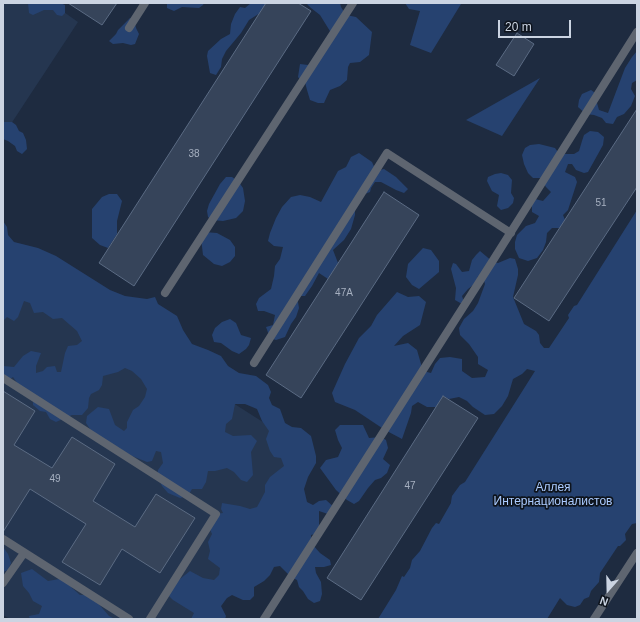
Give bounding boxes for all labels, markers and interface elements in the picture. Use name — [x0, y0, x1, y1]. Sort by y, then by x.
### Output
scale bar — [500, 12, 573, 38]
text: 20 m — [505, 20, 532, 34]
house number: 38 — [188, 148, 200, 160]
house number: 51 — [595, 197, 607, 209]
house number: 47А — [335, 287, 353, 299]
house number: 49 — [49, 473, 61, 485]
house number: 47 — [404, 480, 416, 492]
park label: Аллея Интернационалистов — [494, 481, 612, 509]
north arrow — [588, 570, 628, 610]
text: N — [598, 594, 610, 608]

